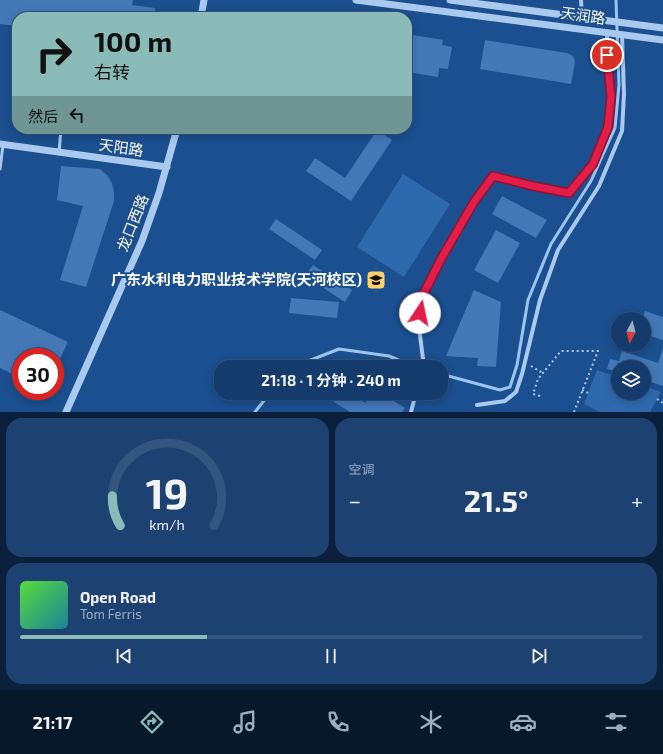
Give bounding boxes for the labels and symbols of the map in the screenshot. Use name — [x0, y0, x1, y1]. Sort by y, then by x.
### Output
street label: 天润路 — [560, 3, 607, 27]
pin — [590, 38, 624, 72]
street label: 天阳路 — [98, 135, 145, 159]
street label: 龙口西路 — [112, 191, 152, 254]
school or university icon: 广东水利电力职业技术学院(天河校区) — [365, 269, 387, 291]
place label: 广东水利电力职业技术学院(天河校区) — [111, 270, 362, 288]
position arrow — [399, 292, 441, 334]
north arrow — [611, 312, 651, 352]
speed limit sign: 30 — [12, 348, 64, 400]

